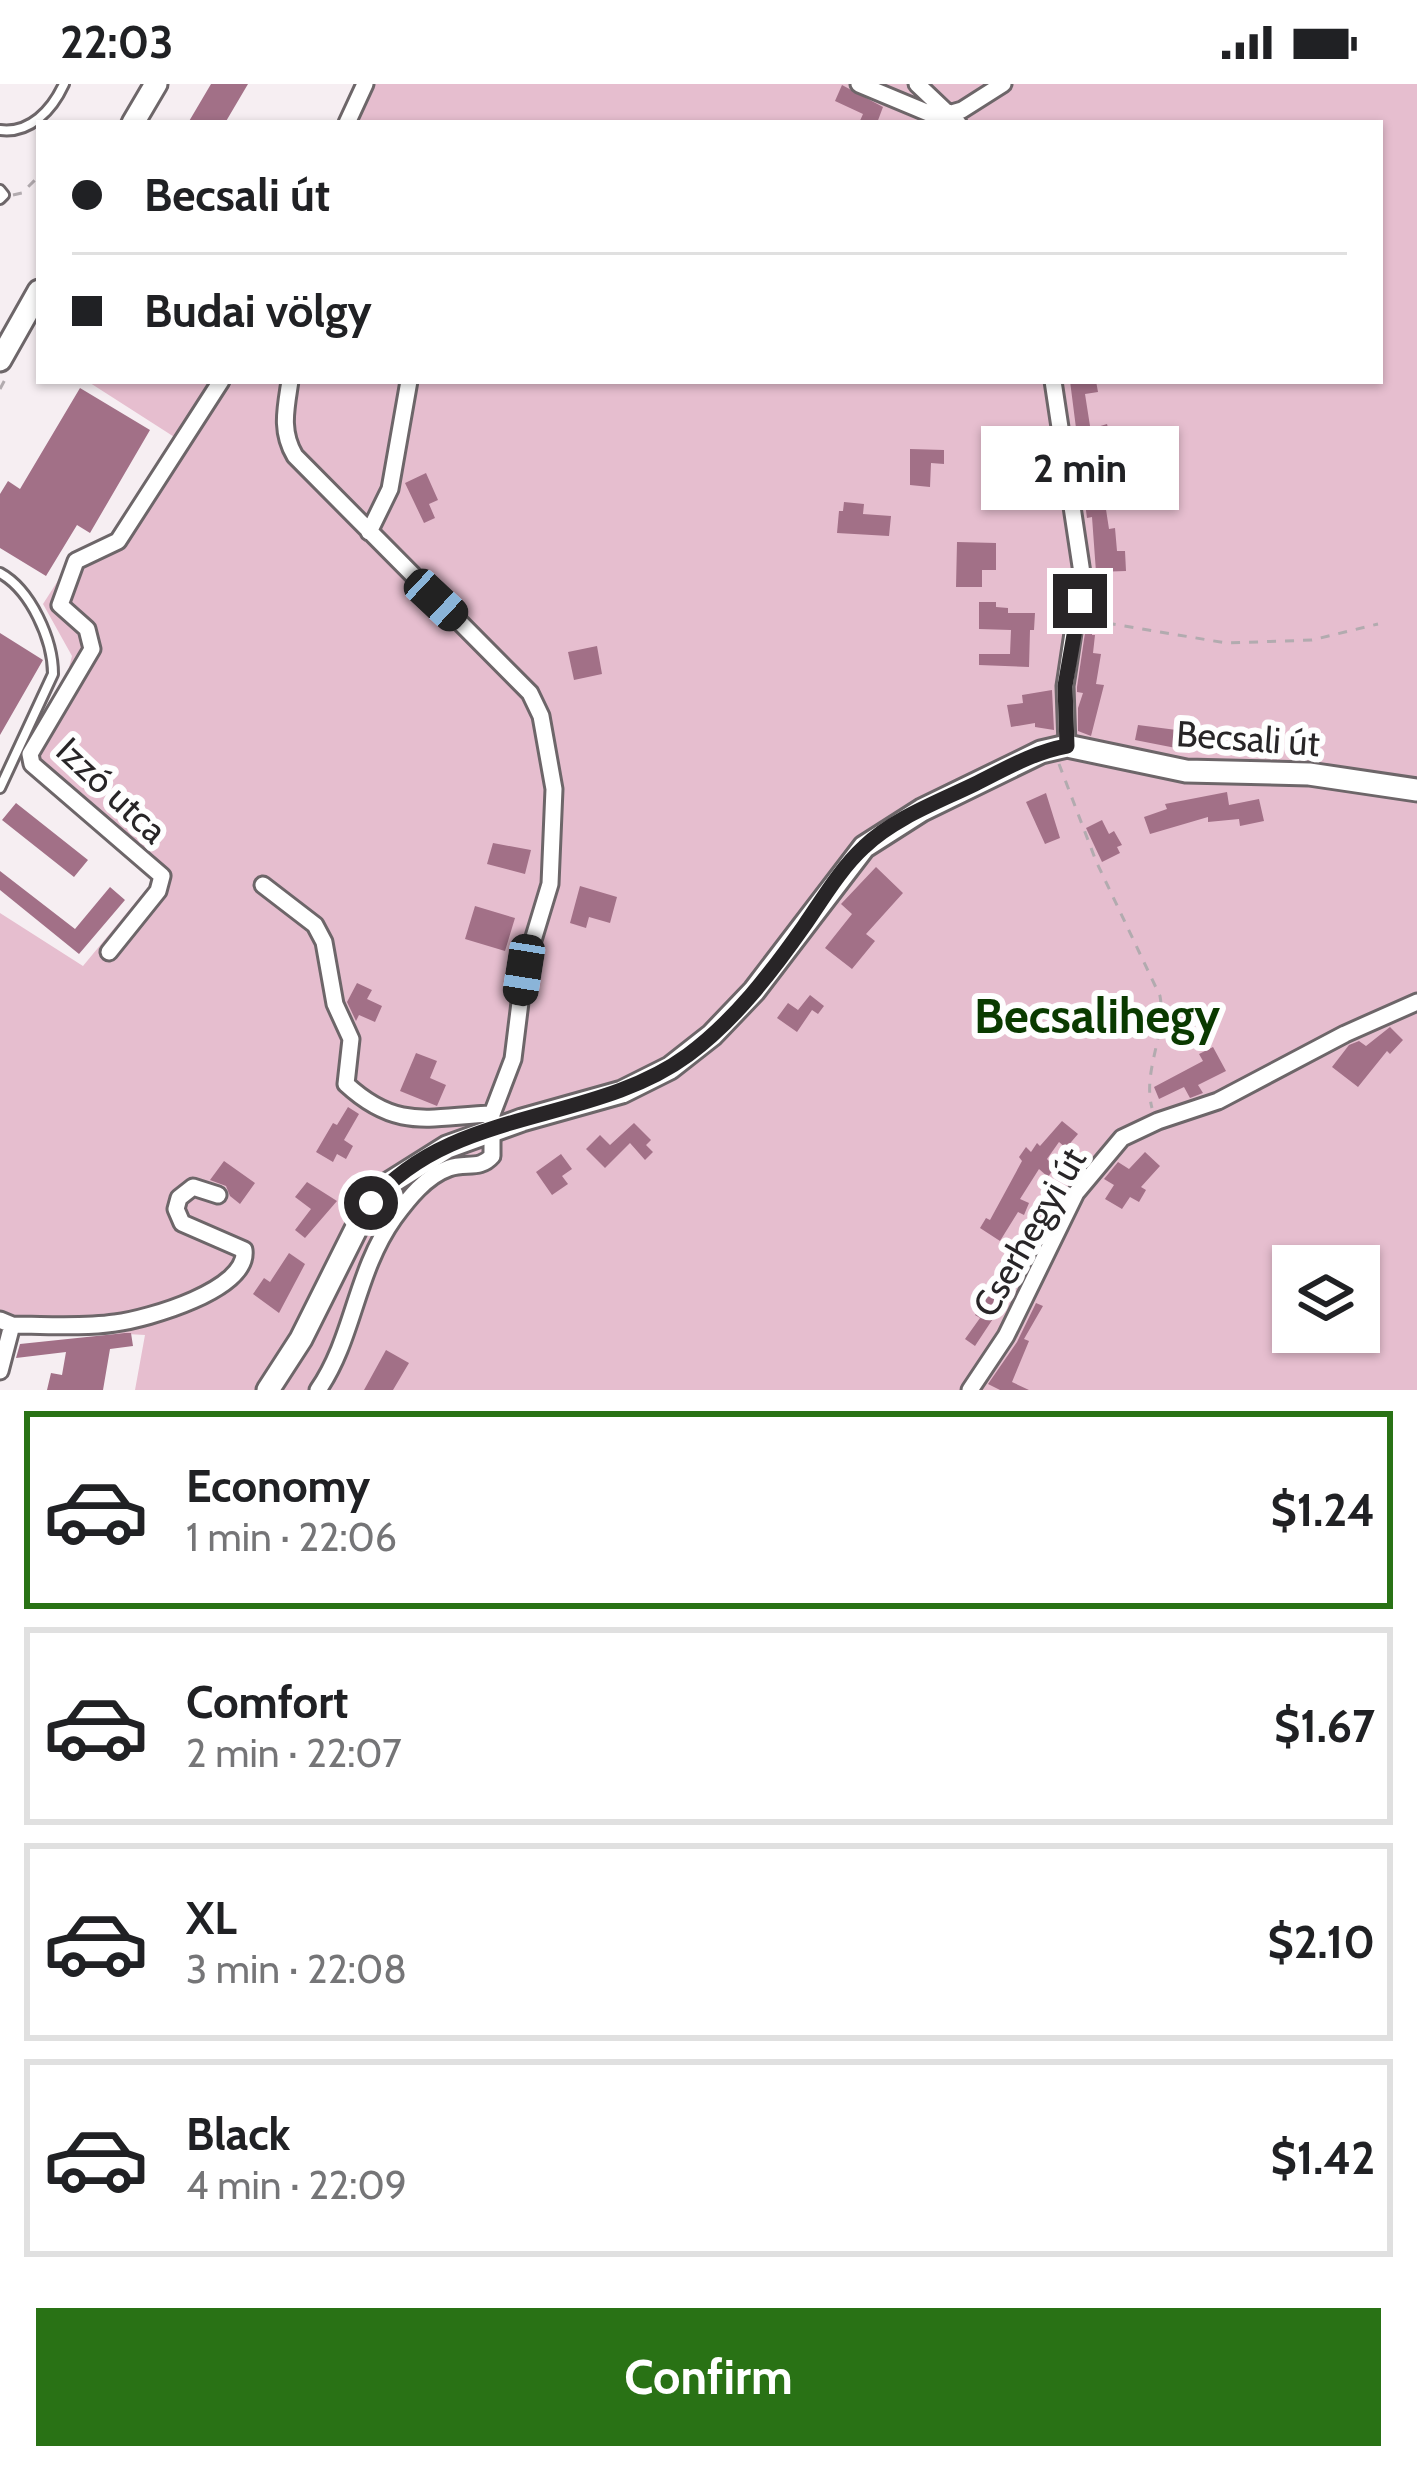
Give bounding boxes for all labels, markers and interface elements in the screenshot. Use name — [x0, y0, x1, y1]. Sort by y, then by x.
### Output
text: 22:03 — [60, 15, 174, 69]
text: Becsali út — [144, 168, 330, 222]
text: Budai völgy — [144, 284, 372, 338]
callout: 2 min — [981, 427, 1179, 511]
text: 2 min — [1033, 444, 1127, 492]
car — [397, 562, 475, 638]
route end — [1053, 574, 1107, 628]
street label: Becsali út — [1175, 711, 1321, 765]
street label: Izzó utca — [48, 728, 176, 852]
car — [501, 932, 547, 1008]
district label: Becsalihegy — [974, 987, 1220, 1045]
street label: Cserhegyi út — [963, 1140, 1095, 1324]
route start — [344, 1176, 398, 1230]
map controls — [1272, 1245, 1380, 1353]
button: layers — [1272, 1245, 1380, 1353]
icon: car — [42, 1456, 150, 1564]
text: Economy — [186, 1459, 370, 1513]
text: $1.24 — [1271, 1483, 1375, 1537]
text: 1 min · 22:06 — [186, 1513, 397, 1561]
icon: car — [42, 1672, 150, 1780]
text: Comfort — [186, 1675, 349, 1729]
text: $1.67 — [1274, 1699, 1375, 1753]
text: 2 min · 22:07 — [186, 1729, 402, 1777]
icon: car — [42, 1888, 150, 1996]
text: XL — [186, 1891, 237, 1945]
text: $2.10 — [1268, 1915, 1375, 1969]
text: 3 min · 22:08 — [186, 1945, 407, 1993]
icon: car — [42, 2104, 150, 2212]
text: Black — [186, 2107, 290, 2161]
text: $1.42 — [1271, 2131, 1375, 2185]
text: 4 min · 22:09 — [186, 2161, 407, 2209]
button: Confirm — [36, 2308, 1381, 2446]

